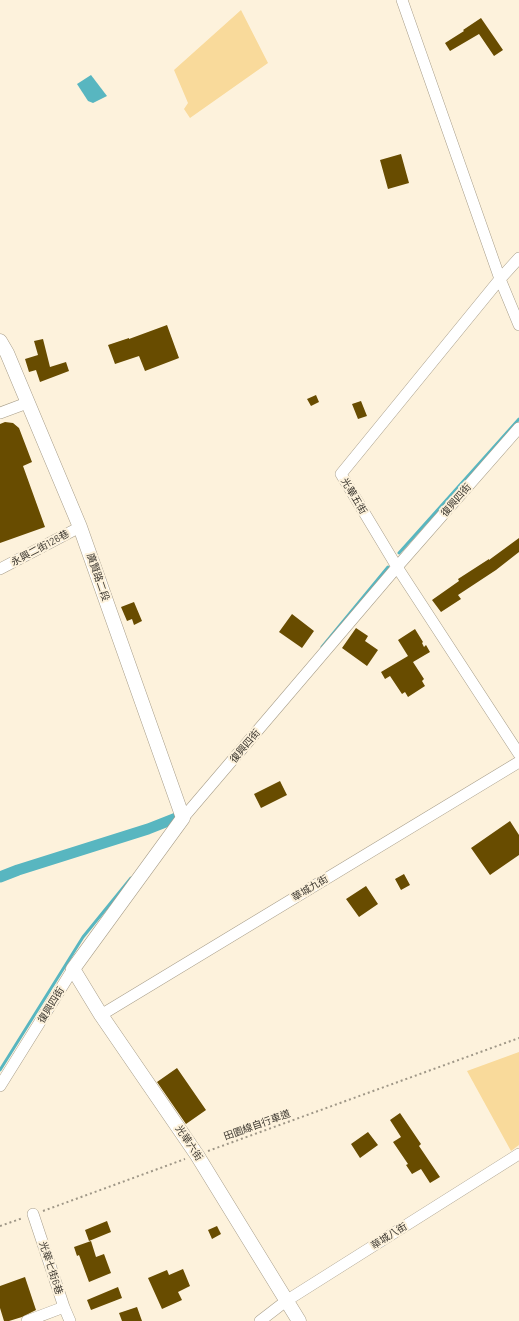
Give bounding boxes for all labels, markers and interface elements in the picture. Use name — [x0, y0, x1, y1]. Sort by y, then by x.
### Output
street label: 光華五街 — [339, 476, 369, 516]
street label: 復興四街 — [438, 481, 474, 519]
street label: 永興二街126巷 — [9, 528, 71, 568]
street label: 廣賢路二段 — [84, 551, 112, 603]
street label: 復興四街 — [228, 727, 262, 765]
street label: 華城九街 — [290, 873, 330, 903]
street label: 復興四街 — [35, 985, 67, 1025]
street label: 田園線自行車道 — [222, 1107, 292, 1143]
street label: 光華六街 — [173, 1123, 205, 1163]
street label: 華城八街 — [369, 1220, 409, 1252]
street label: 光華七街6巷 — [37, 1240, 65, 1296]

